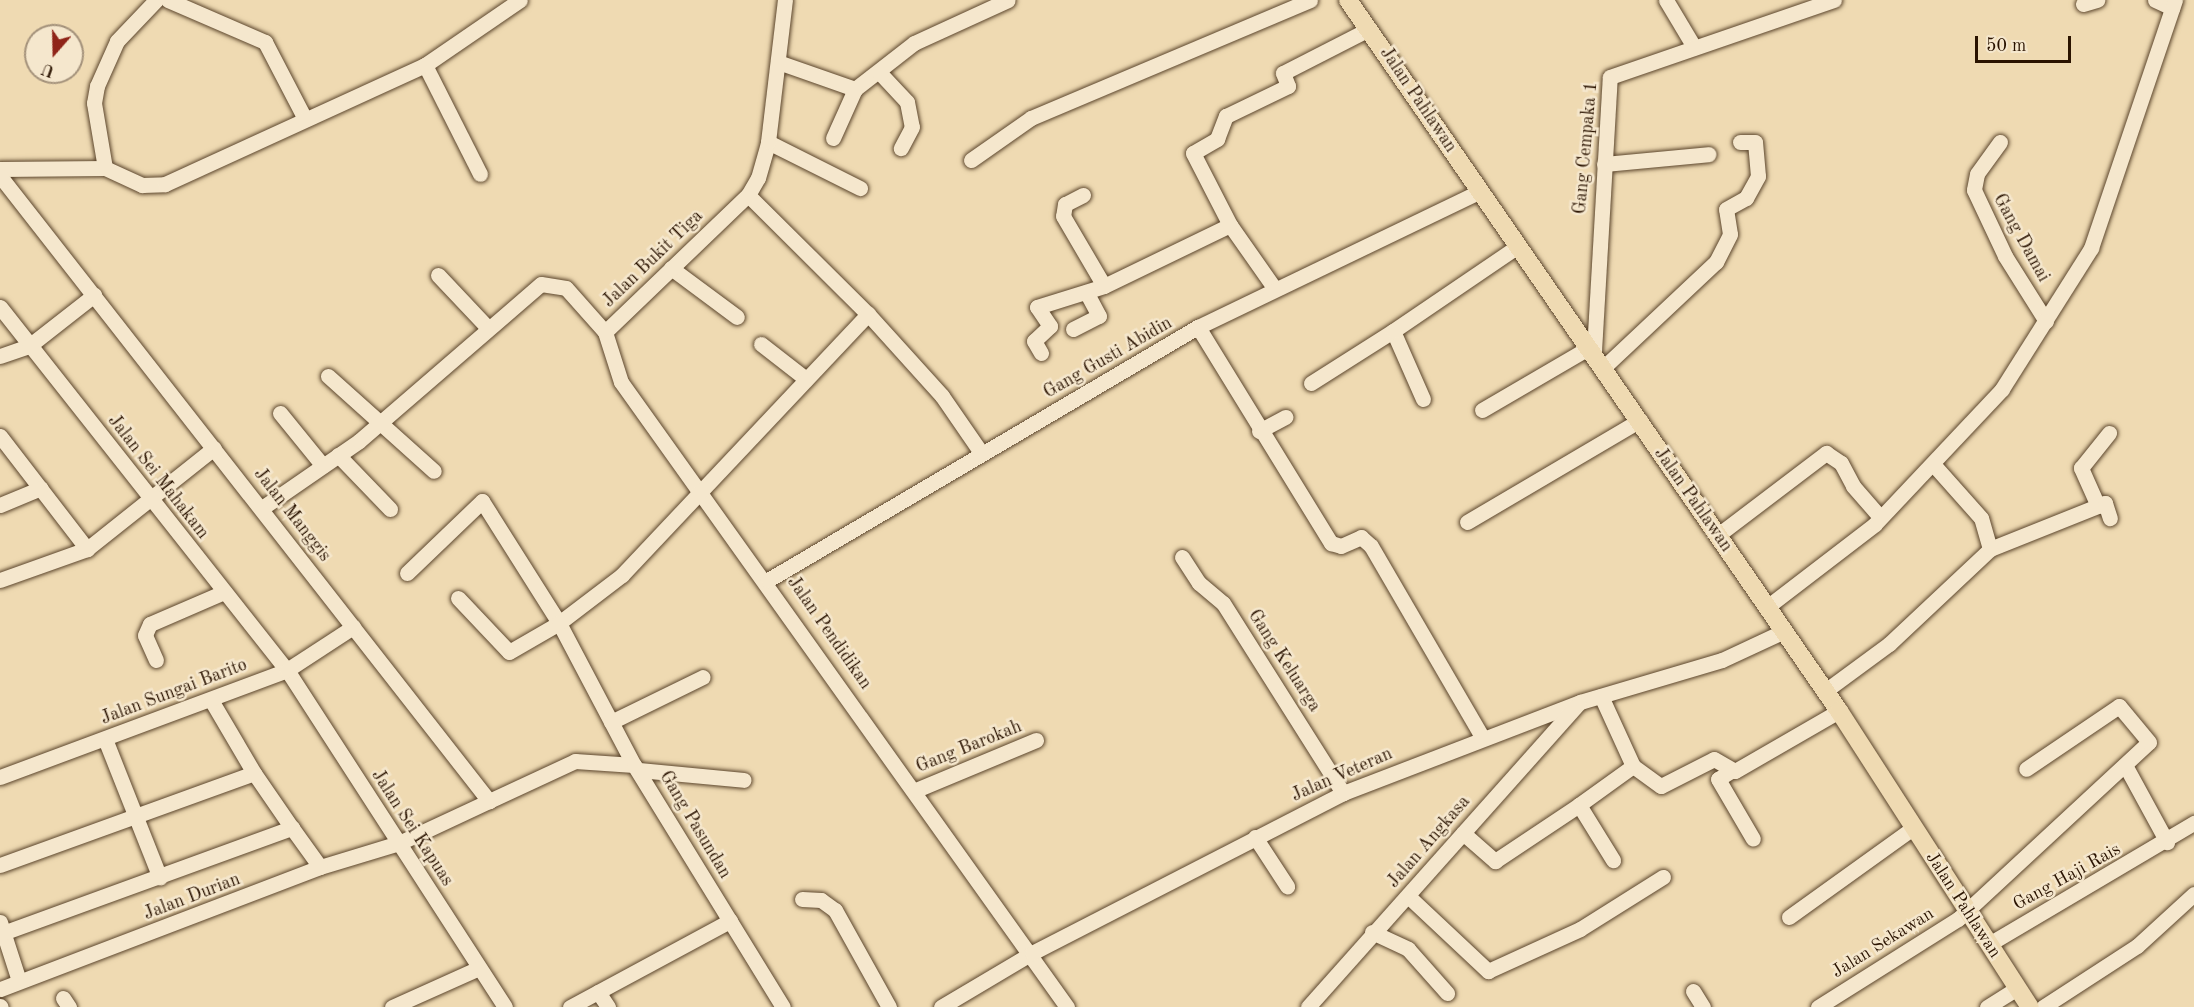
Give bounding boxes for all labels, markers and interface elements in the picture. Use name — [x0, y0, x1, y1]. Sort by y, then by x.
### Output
north arrow — [24, 24, 84, 84]
scale bar — [1978, 24, 2074, 62]
text: 50 m — [1986, 37, 2026, 55]
street label: Jalan Pahlawan — [1375, 43, 1461, 157]
text: U — [40, 59, 57, 79]
street label: Gang Cempaka 1 — [1569, 81, 1603, 215]
street label: Gang Damai — [1988, 190, 2054, 286]
street label: Jalan Bukit Tiga — [598, 206, 708, 312]
street label: Gang Gusti Abidin — [1040, 312, 1176, 404]
street label: Jalan Sei Mahakam — [103, 411, 213, 543]
street label: Jalan Pahlawan — [1649, 444, 1737, 556]
street label: Jalan Manggis — [249, 464, 335, 566]
street label: Jalan Pendidikan — [782, 572, 876, 694]
street label: Gang Keluarga — [1243, 606, 1325, 716]
street label: Jalan Sungai Barito — [98, 654, 250, 730]
street label: Gang Barokah — [913, 716, 1025, 778]
street label: Jalan Veteran — [1288, 743, 1396, 807]
street label: Jalan Sei Kapuas — [366, 766, 458, 890]
street label: Gang Pasundan — [654, 767, 736, 883]
street label: Jalan Angkasa — [1383, 791, 1475, 893]
street label: Gang Haji Rais — [2009, 839, 2125, 915]
street label: Jalan Pahlawan — [1921, 848, 2005, 962]
street label: Jalan Durian — [141, 869, 243, 925]
street label: Jalan Sekawan — [1828, 903, 1938, 983]

